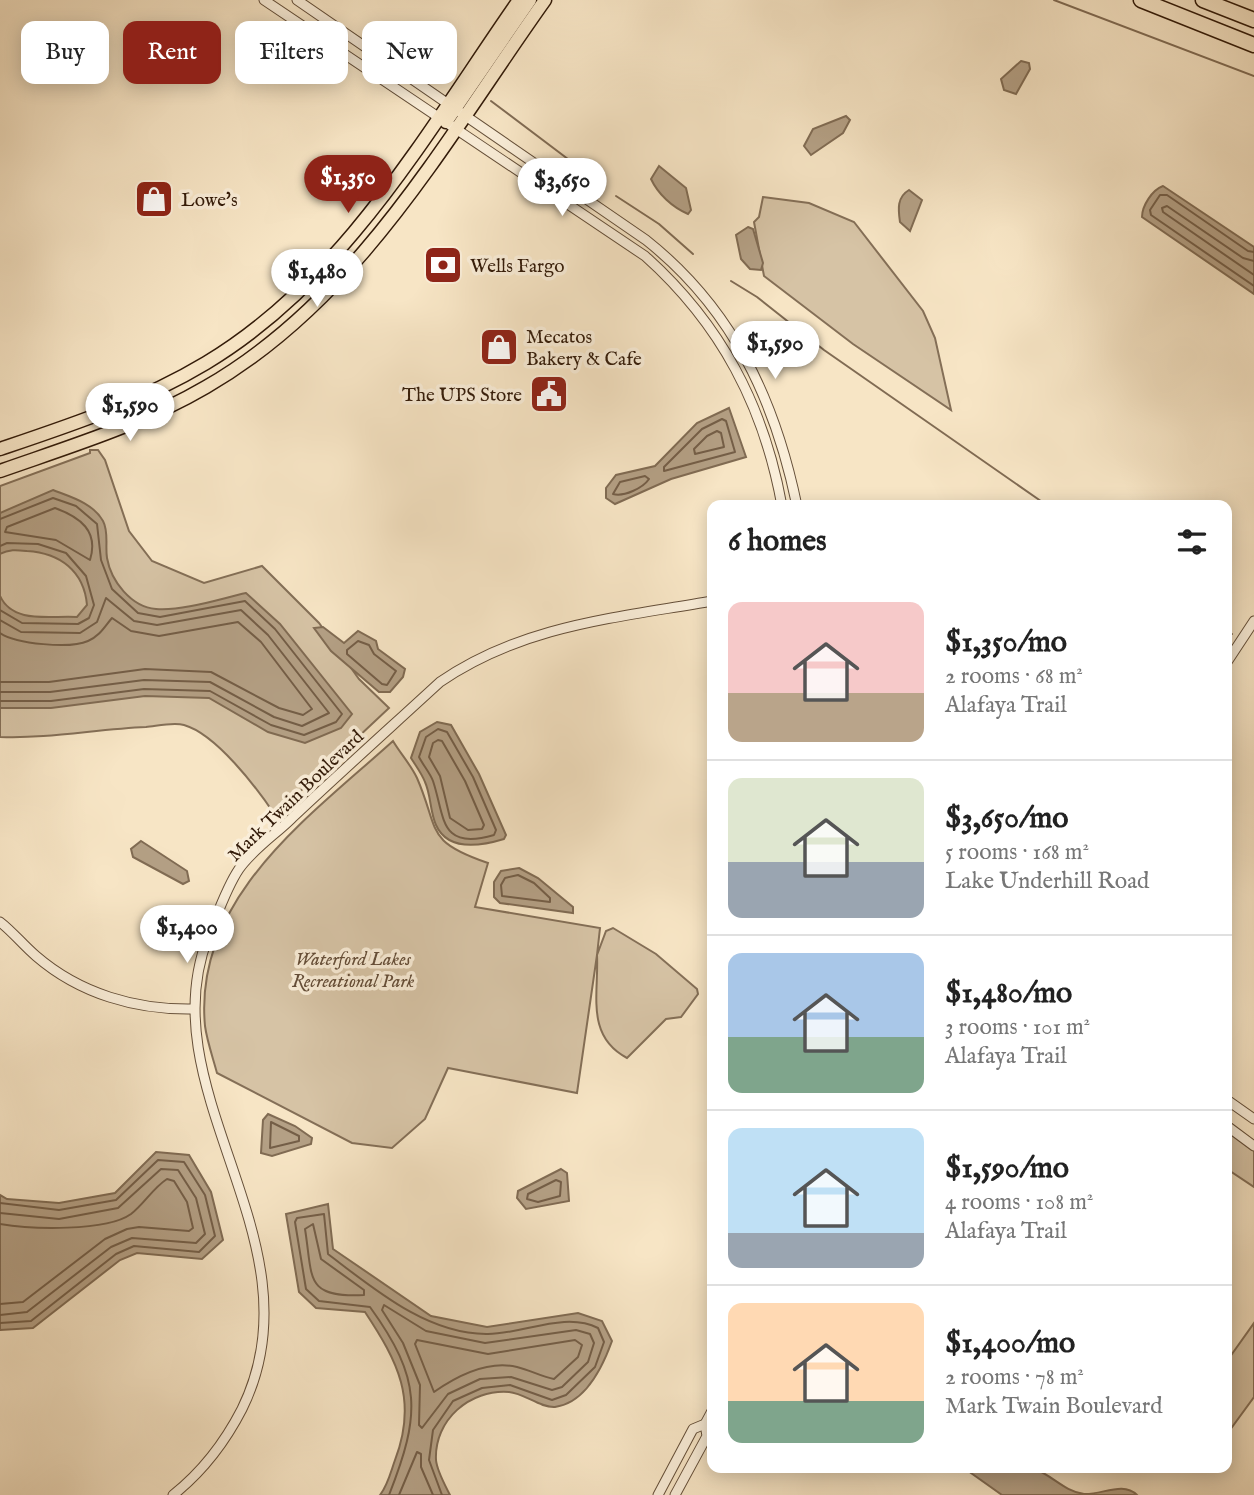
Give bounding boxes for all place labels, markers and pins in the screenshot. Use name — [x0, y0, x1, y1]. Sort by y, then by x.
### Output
pin: $1,350 — [291, 156, 405, 215]
pin: $3,650 — [505, 158, 619, 218]
shop icon: Lowe's — [133, 178, 175, 220]
place label: Lowe's — [181, 189, 238, 213]
bank icon: Wells Fargo — [422, 244, 464, 286]
pin: $1,480 — [260, 250, 374, 309]
place label: Wells Fargo — [470, 255, 565, 279]
pin: $1,590 — [718, 322, 832, 381]
shop icon: Mecatos Bakery & Cafe — [478, 326, 520, 368]
place label: Mecatos Bakery & Cafe — [526, 326, 642, 372]
public building icon: The UPS Store — [528, 373, 570, 415]
pin: $1,590 — [73, 384, 187, 443]
place label: The UPS Store — [402, 384, 522, 408]
pin: $1,400 — [130, 906, 244, 965]

